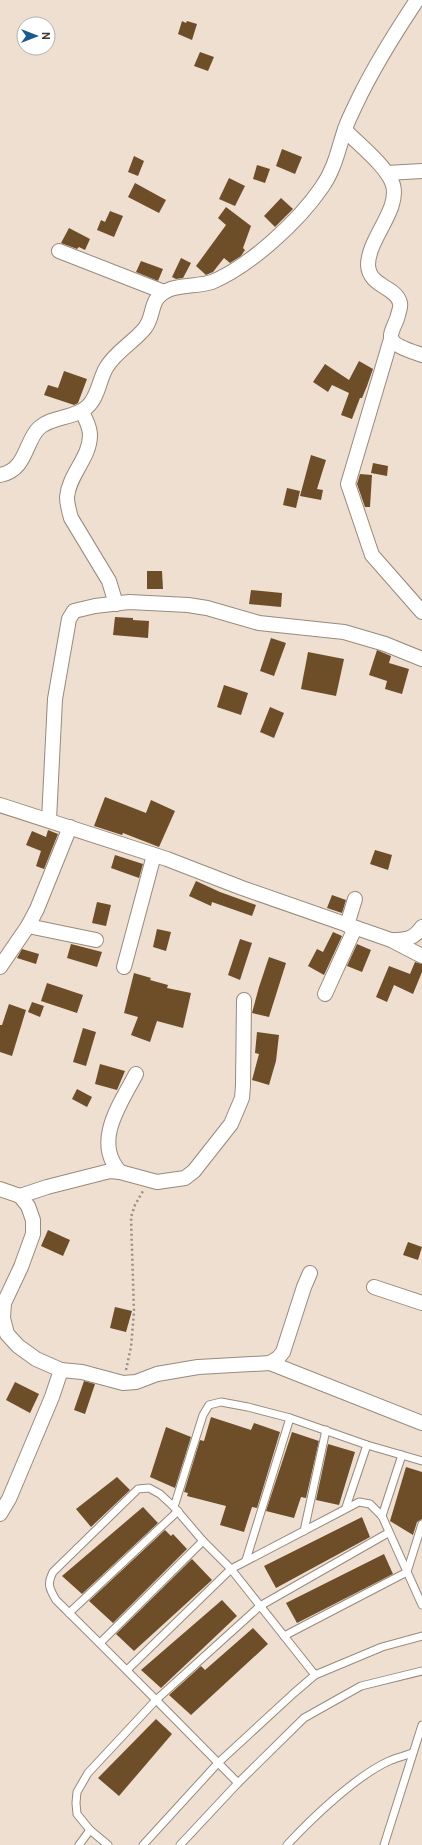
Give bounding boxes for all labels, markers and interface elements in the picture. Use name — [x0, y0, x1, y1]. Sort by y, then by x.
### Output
north arrow — [16, 16, 56, 56]
text: N — [39, 32, 53, 40]

